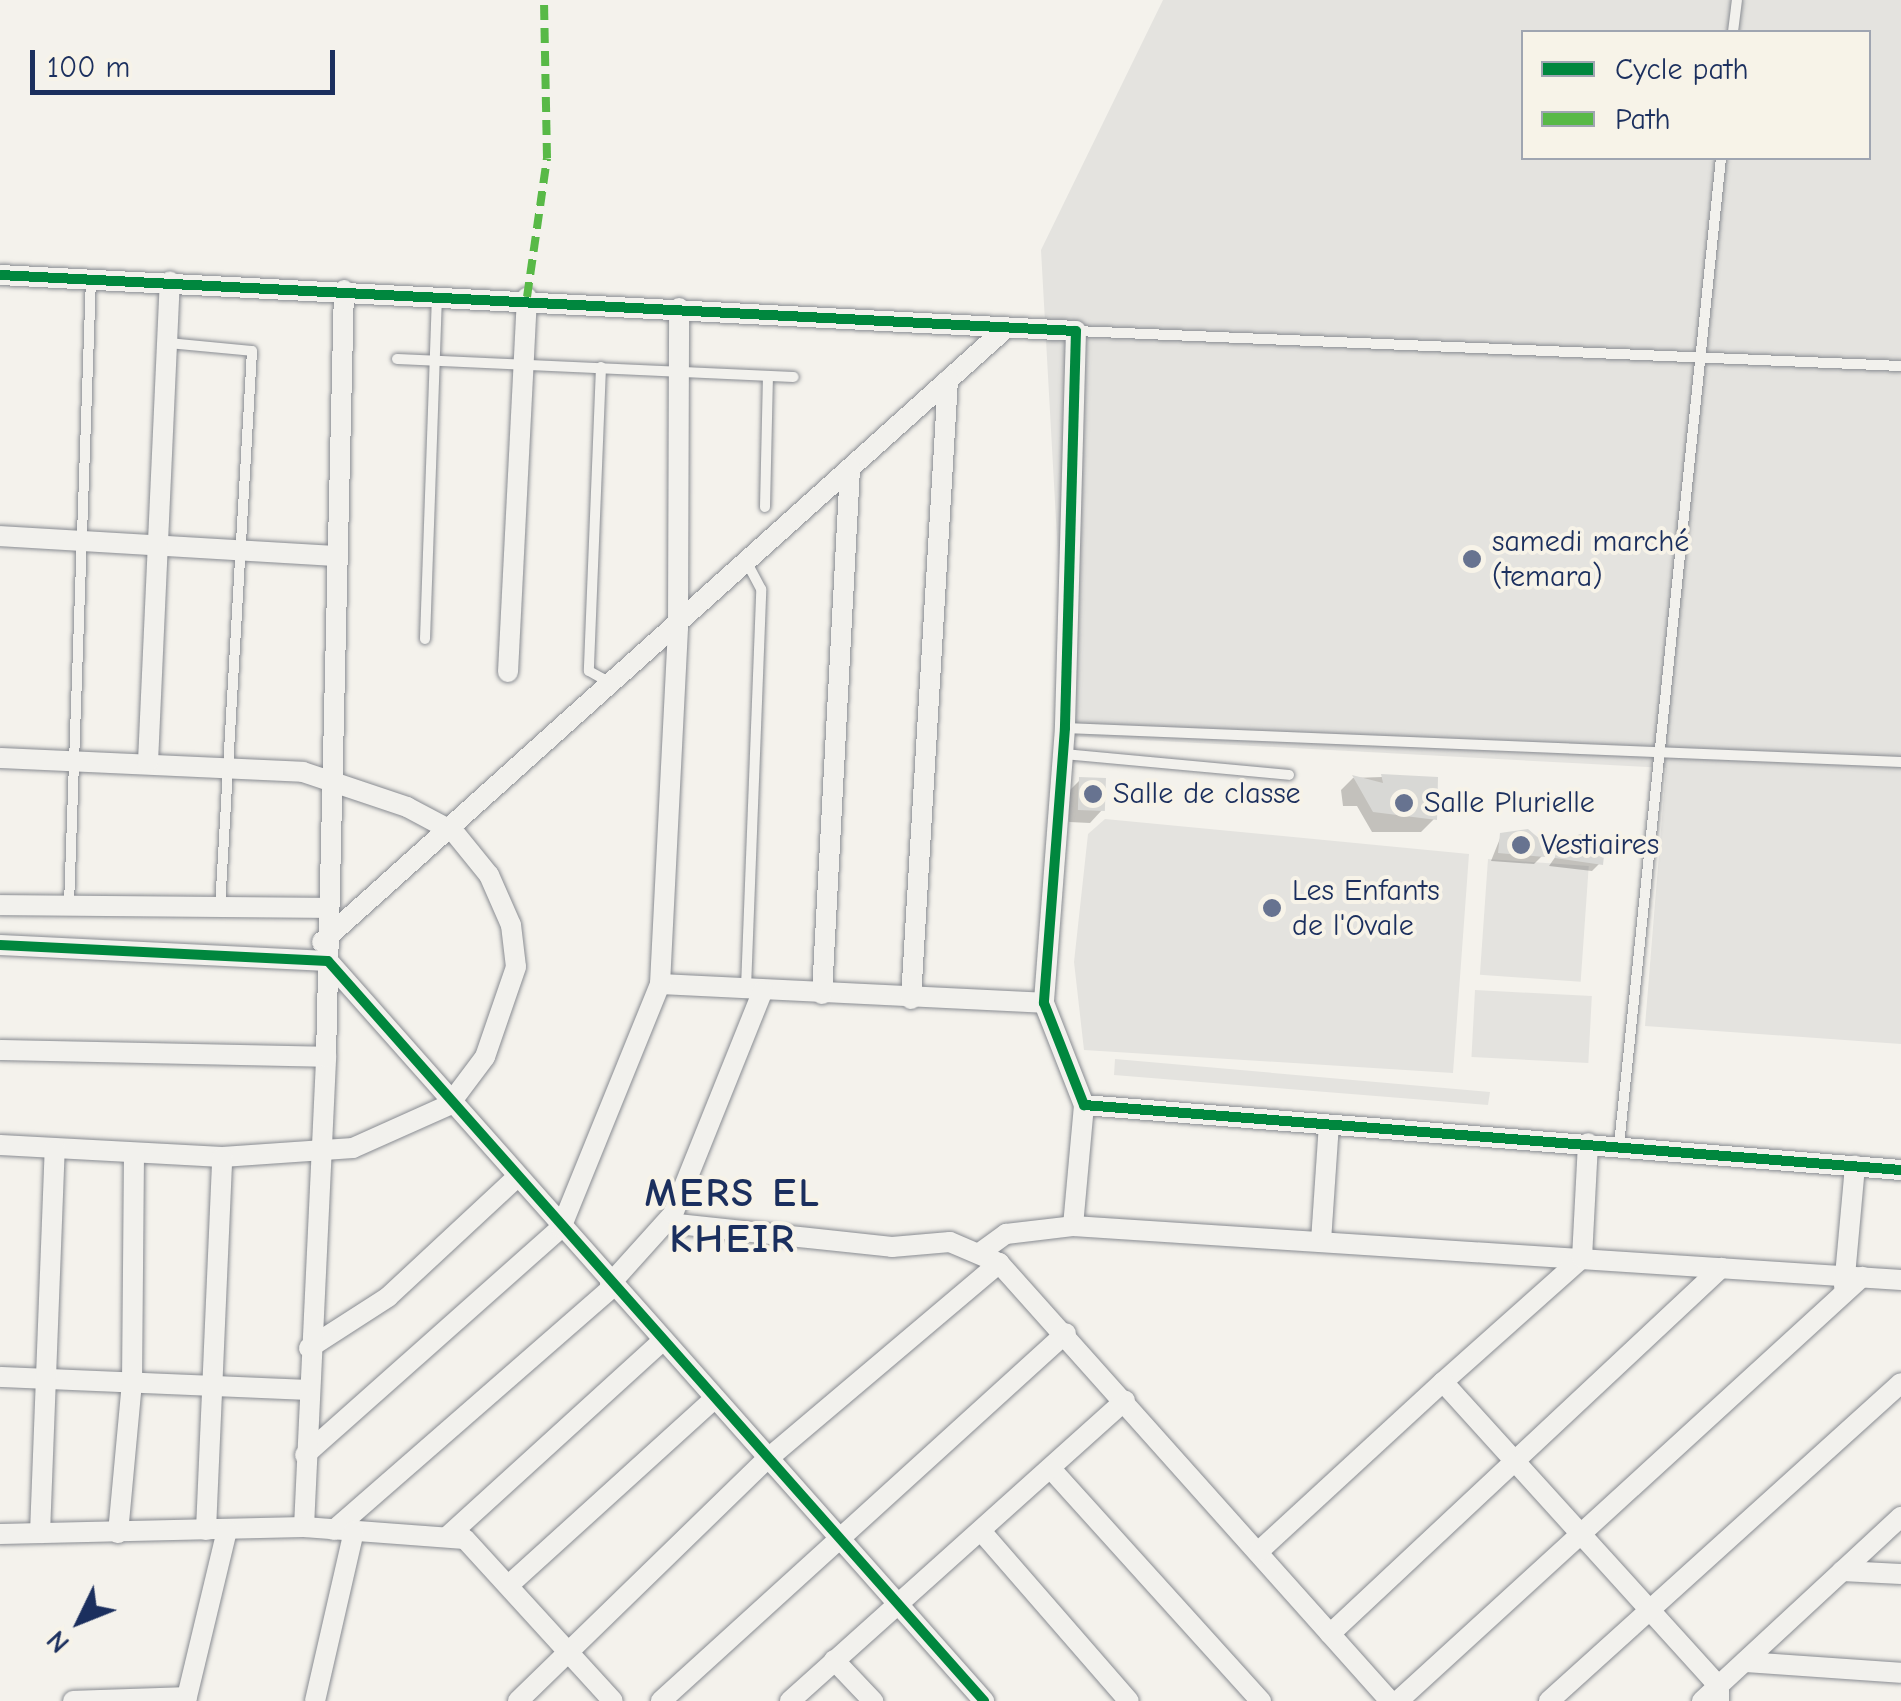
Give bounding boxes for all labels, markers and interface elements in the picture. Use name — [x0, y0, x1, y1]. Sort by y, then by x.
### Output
scale bar — [35, 30, 340, 92]
legend — [1521, 30, 1871, 160]
text: 100 m — [47, 50, 130, 85]
text: Cycle path — [1615, 52, 1749, 87]
text: Path — [1615, 102, 1671, 137]
place label: samedi marché (temara) — [1492, 524, 1689, 594]
marker: samedi marché (temara) — [1461, 548, 1483, 570]
place label: Salle de classe — [1113, 776, 1301, 812]
marker: Salle de classe — [1082, 783, 1104, 805]
place label: Salle Plurielle — [1424, 785, 1595, 821]
marker: Salle Plurielle — [1393, 792, 1415, 814]
place label: Vestiaires — [1541, 827, 1659, 863]
marker: Vestiaires — [1510, 834, 1532, 856]
place label: Les Enfants de l'Ovale — [1292, 873, 1440, 944]
marker: Les Enfants de l'Ovale — [1261, 897, 1283, 919]
district label: MERS EL KHEIR — [644, 1169, 822, 1263]
north arrow — [30, 1571, 130, 1671]
text: N — [40, 1624, 76, 1659]

